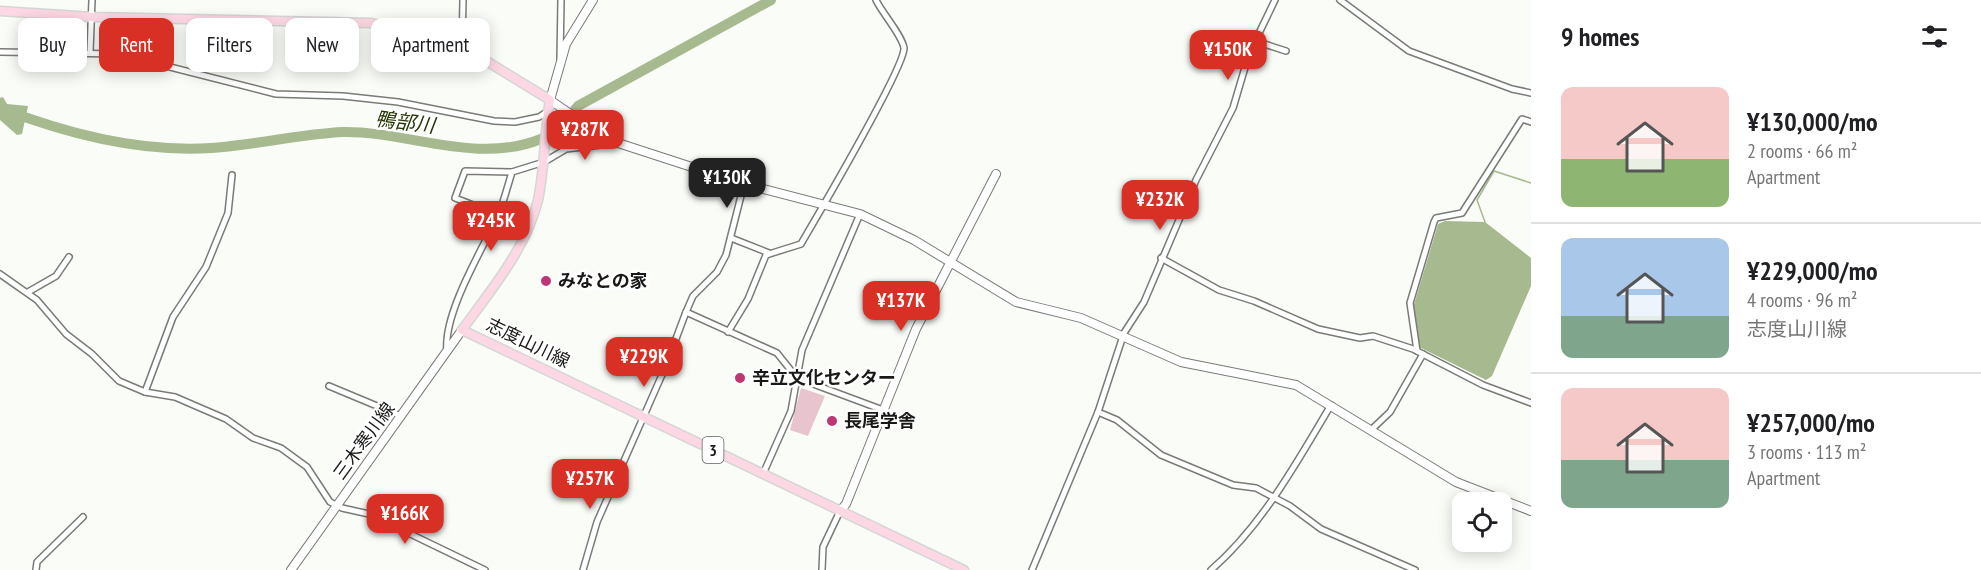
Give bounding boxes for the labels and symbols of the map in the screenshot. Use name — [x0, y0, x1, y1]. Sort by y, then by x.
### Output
pin: ¥150K — [1186, 30, 1270, 81]
water label: 鴨部川 — [374, 105, 438, 139]
pin: ¥287K — [543, 110, 627, 161]
pin: ¥130K — [685, 158, 769, 209]
pin: ¥232K — [1118, 180, 1202, 231]
pin: ¥245K — [449, 201, 533, 252]
place label: みなとの家 — [558, 269, 648, 292]
marker: みなとの家 — [539, 274, 553, 288]
pin: ¥137K — [859, 281, 943, 332]
street label: 志度山川線 — [483, 312, 574, 373]
pin: ¥229K — [602, 337, 686, 388]
place label: 辛立文化センター — [752, 366, 896, 389]
marker: 辛立文化センター — [733, 371, 747, 385]
street label: 三木寒川線 — [328, 398, 399, 484]
place label: 長尾学舎 — [844, 409, 916, 432]
marker: 長尾学舎 — [825, 414, 839, 428]
road number: 3 — [702, 437, 724, 463]
pin: ¥257K — [548, 459, 632, 510]
pin: ¥166K — [363, 494, 447, 545]

